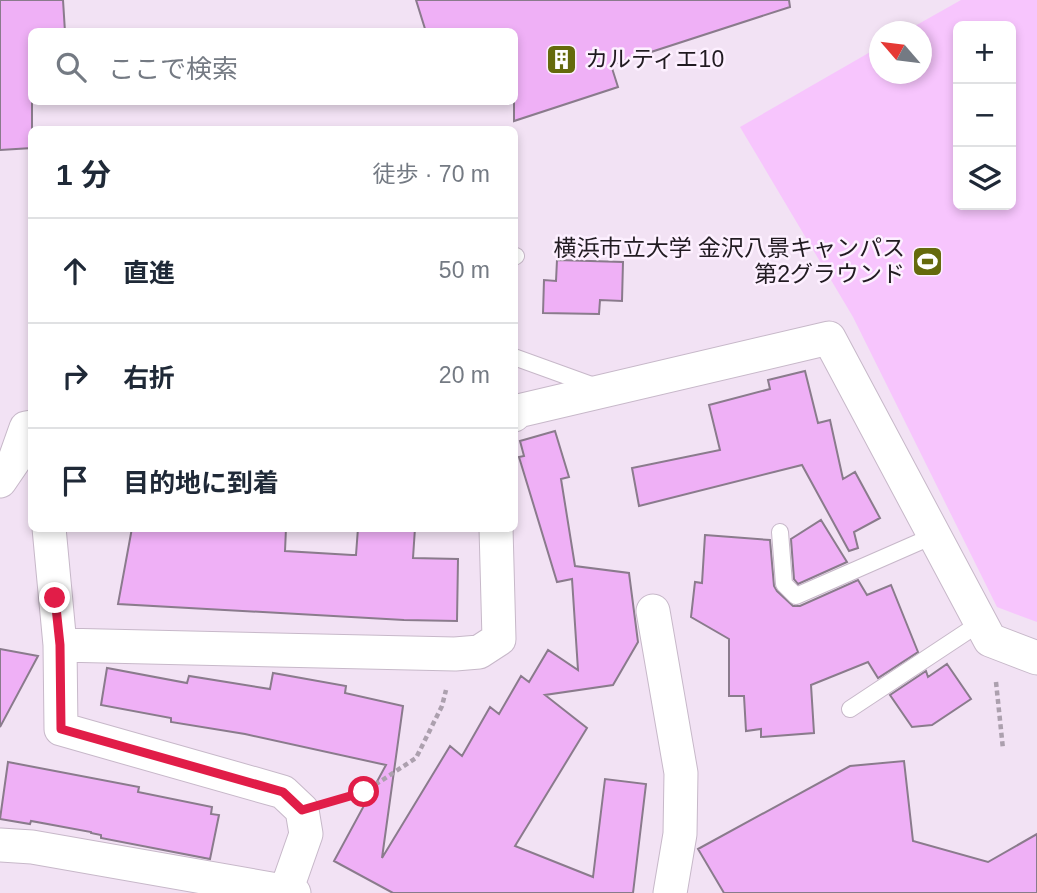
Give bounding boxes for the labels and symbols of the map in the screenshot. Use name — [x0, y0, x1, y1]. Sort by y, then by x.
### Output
north arrow — [869, 21, 932, 84]
building icon: カルティエ10 — [545, 42, 579, 76]
place label: カルティエ10 — [585, 46, 724, 72]
place label: 横浜市立大学 金沢八景キャンパス 第2グラウンド — [554, 235, 905, 287]
sports icon: 横浜市立大学 金沢八景キャンパス 第2グラウンド — [911, 244, 945, 278]
route end — [39, 582, 70, 613]
route start — [348, 776, 379, 807]

